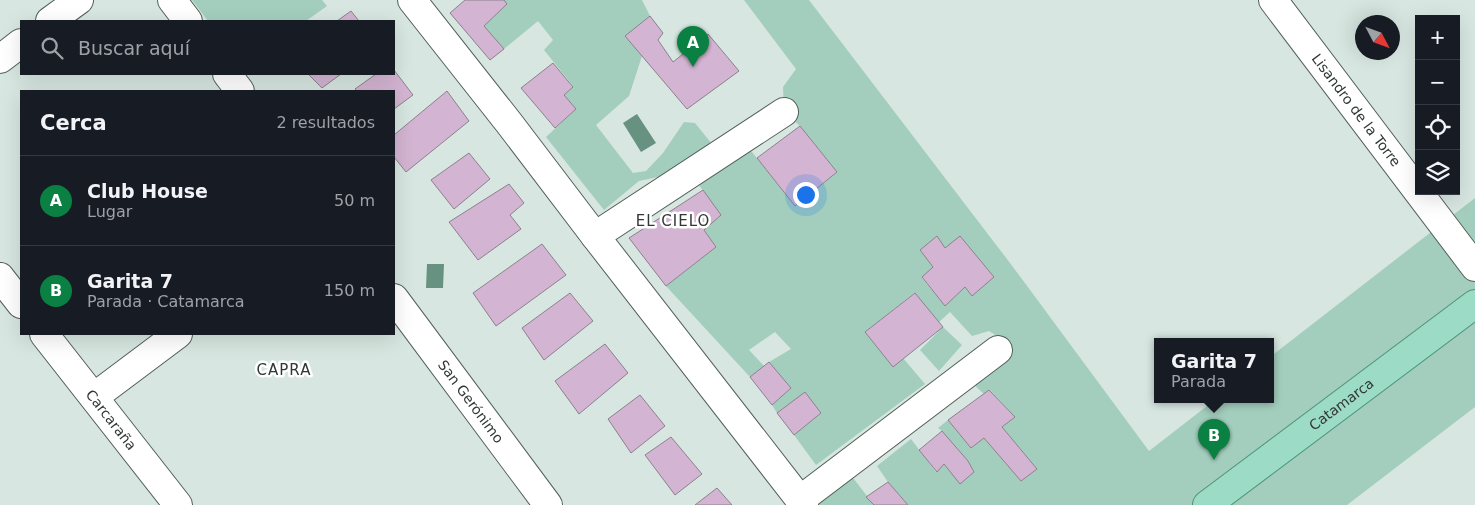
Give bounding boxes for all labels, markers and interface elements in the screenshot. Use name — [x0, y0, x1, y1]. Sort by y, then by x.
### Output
north arrow — [1355, 15, 1400, 60]
map controls — [1415, 15, 1460, 195]
button: + — [1415, 15, 1460, 60]
search box — [20, 20, 395, 75]
pin: A — [677, 26, 709, 67]
icon: search — [38, 34, 66, 62]
text: Buscar aquí — [78, 37, 190, 59]
street label: Lisandro de la Torre — [1309, 51, 1404, 170]
button: − — [1415, 60, 1460, 105]
button: locate — [1415, 105, 1460, 150]
text: Cerca — [40, 111, 107, 135]
text: 2 resultados — [276, 113, 375, 132]
button: layers — [1415, 150, 1460, 195]
text: Club House — [87, 180, 208, 202]
your location — [793, 182, 819, 208]
text: A — [50, 191, 62, 210]
text: 50 m — [334, 191, 375, 210]
text: Lugar — [87, 202, 132, 221]
district label: EL CIELO — [636, 212, 710, 230]
text: Garita 7 — [87, 270, 173, 292]
text: B — [50, 281, 62, 300]
text: 150 m — [324, 281, 375, 300]
text: Parada · Catamarca — [87, 292, 245, 311]
popup — [1154, 338, 1274, 403]
text: Garita 7 — [1171, 350, 1257, 372]
street label: San Gerónimo — [435, 357, 507, 446]
district label: CAPRA — [257, 361, 311, 379]
text: Parada — [1171, 372, 1226, 391]
street label: Catamarca — [1306, 375, 1377, 434]
street label: Carcaraña — [83, 387, 140, 453]
pin: B — [1198, 419, 1230, 460]

